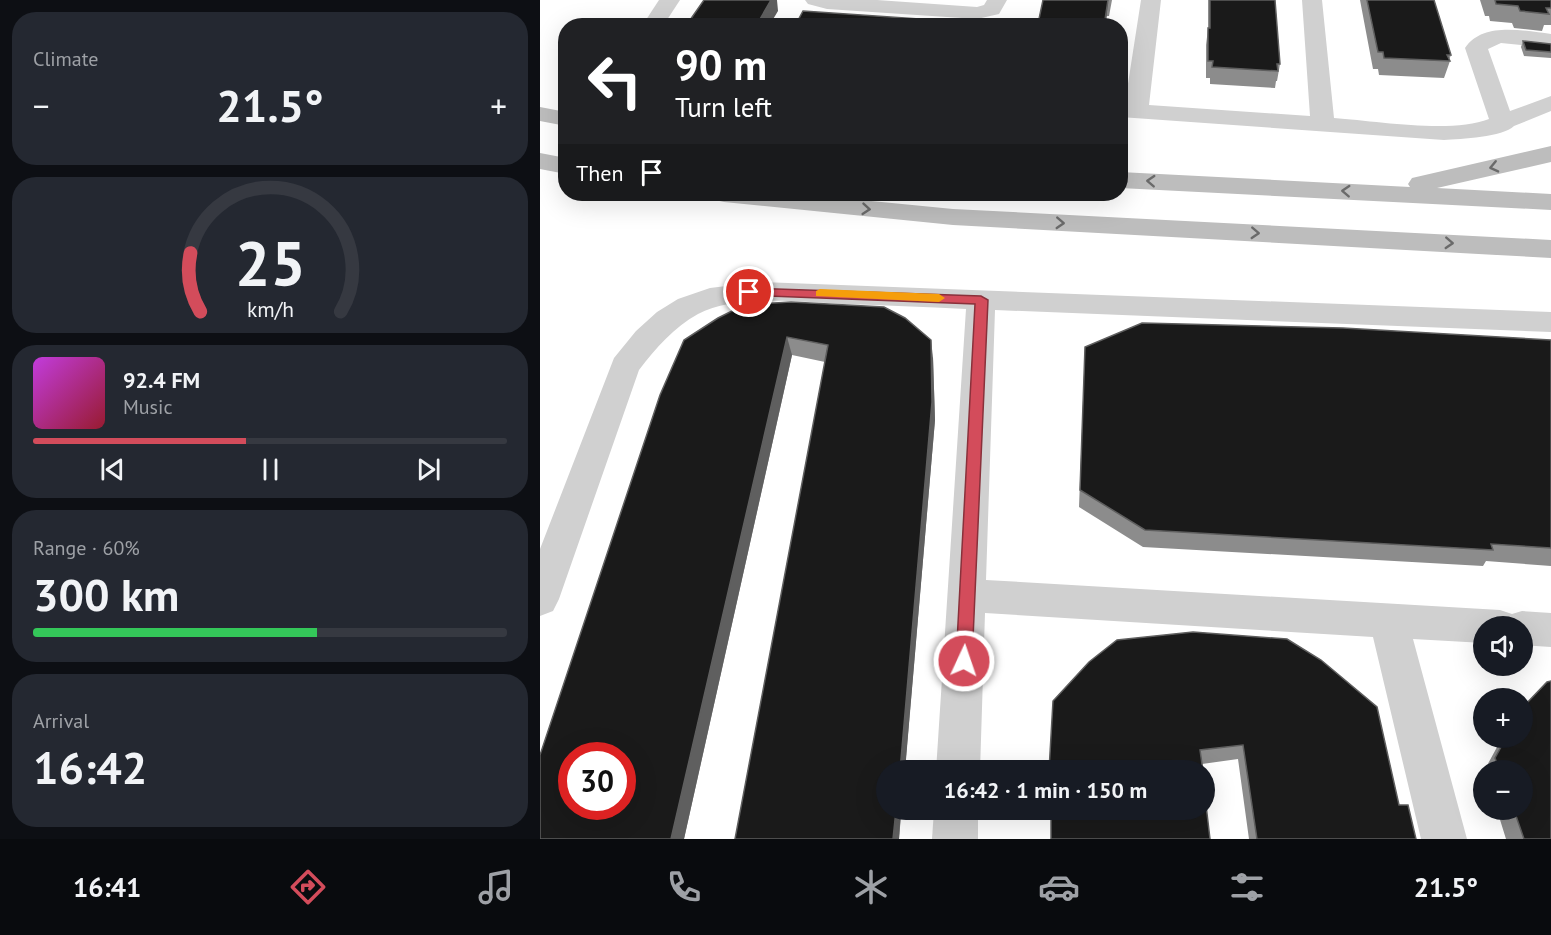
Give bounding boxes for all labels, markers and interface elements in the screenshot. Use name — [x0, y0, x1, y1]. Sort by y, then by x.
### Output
text: 90 m — [675, 37, 767, 92]
icon: left — [576, 42, 654, 120]
text: Climate — [33, 46, 99, 72]
text: 21.5° — [216, 76, 324, 134]
text: − — [33, 84, 50, 127]
text: + — [490, 84, 507, 127]
text: Turn left — [675, 90, 772, 124]
icon: arrive — [635, 156, 668, 189]
text: Then — [576, 159, 623, 187]
one-way arrow — [1489, 160, 1499, 173]
one-way arrow — [1147, 175, 1156, 188]
one-way arrow — [1341, 184, 1350, 197]
one-way arrow — [861, 202, 870, 215]
one-way arrow — [1056, 216, 1065, 229]
text: 25 — [235, 222, 305, 303]
one-way arrow — [1250, 226, 1259, 239]
one-way arrow — [1445, 237, 1454, 250]
pin — [723, 266, 774, 317]
icon: arrive — [732, 275, 765, 308]
text: km/h — [246, 295, 293, 323]
text: 92.4 FM — [123, 366, 200, 394]
text: Music — [123, 394, 172, 420]
icon: previous — [96, 453, 129, 486]
icon: pause — [254, 453, 287, 486]
icon: next — [412, 453, 445, 486]
text: Range · 60% — [33, 535, 140, 561]
text: 300 km — [33, 565, 179, 623]
map controls — [1473, 616, 1533, 820]
button: sound — [1473, 616, 1533, 676]
position arrow — [932, 629, 996, 693]
button: + — [1473, 688, 1533, 748]
text: Arrival — [33, 708, 89, 734]
text: 16:42 — [33, 738, 147, 796]
speed limit sign: 30 — [558, 742, 636, 820]
button: − — [1473, 760, 1533, 820]
text: 16:42 · 1 min · 150 m — [944, 776, 1147, 804]
icon: directions — [287, 866, 329, 908]
icon: music — [475, 866, 517, 908]
icon: phone — [663, 866, 705, 908]
icon: climate — [850, 866, 892, 908]
icon: car — [1038, 866, 1080, 908]
icon: filters — [1226, 866, 1268, 908]
text: 16:41 — [73, 870, 141, 904]
text: 21.5° — [1414, 870, 1478, 904]

